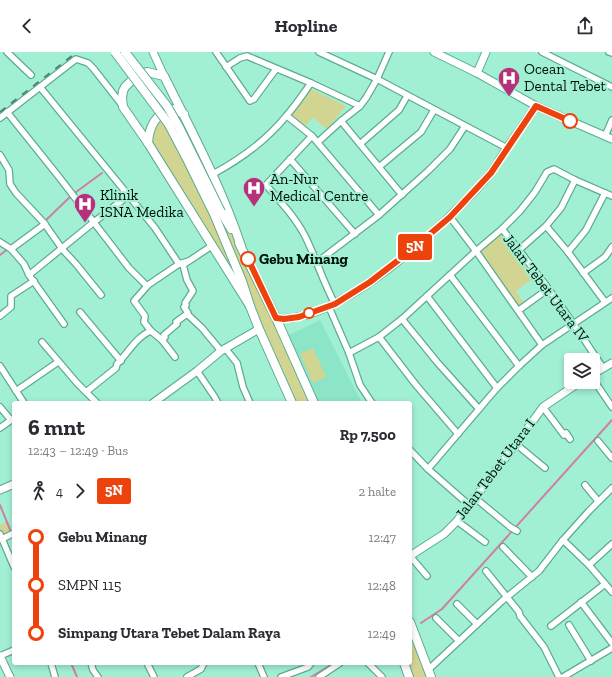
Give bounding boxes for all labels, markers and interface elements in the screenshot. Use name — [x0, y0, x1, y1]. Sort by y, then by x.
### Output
icon: back — [16, 15, 38, 37]
text: Hopline — [275, 15, 337, 37]
icon: share — [574, 15, 596, 37]
place label: Ocean Dental Tebet — [524, 60, 607, 95]
hospital icon: Ocean Dental Tebet — [496, 65, 522, 98]
unlabelled marker — [562, 113, 578, 129]
place label: An-Nur Medical Centre — [270, 170, 368, 205]
hospital icon: An-Nur Medical Centre — [241, 175, 267, 208]
place label: Klinik ISNA Medika — [100, 186, 184, 221]
hospital icon: Klinik ISNA Medika — [72, 191, 98, 224]
street label: Jalan Tebet Utara IV — [499, 230, 593, 346]
line badge: 5N — [397, 234, 433, 260]
text: 5N — [406, 238, 424, 255]
place label: Gebu Minang — [259, 250, 349, 268]
marker: Gebu Minang — [240, 251, 256, 267]
unlabelled marker — [303, 307, 315, 319]
map controls — [564, 353, 600, 389]
button: layers — [564, 353, 600, 389]
text: 6 mnt — [28, 414, 85, 441]
street label: Jalan Tebet Utara I — [451, 415, 539, 523]
text: Rp 7,500 — [340, 426, 396, 444]
text: 12:43 – 12:49 · Bus — [28, 443, 128, 458]
icon: walk — [28, 480, 50, 502]
icon: forward — [69, 480, 91, 502]
text: 5N — [105, 482, 123, 499]
text: 4 — [56, 484, 63, 499]
text: 2 halte — [358, 484, 396, 499]
text: Gebu Minang — [58, 528, 147, 546]
text: 12:47 — [368, 530, 396, 545]
text: SMPN 115 — [58, 576, 121, 594]
text: 12:48 — [367, 578, 396, 593]
text: Simpang Utara Tebet Dalam Raya — [58, 624, 281, 642]
text: 12:49 — [367, 626, 396, 641]

